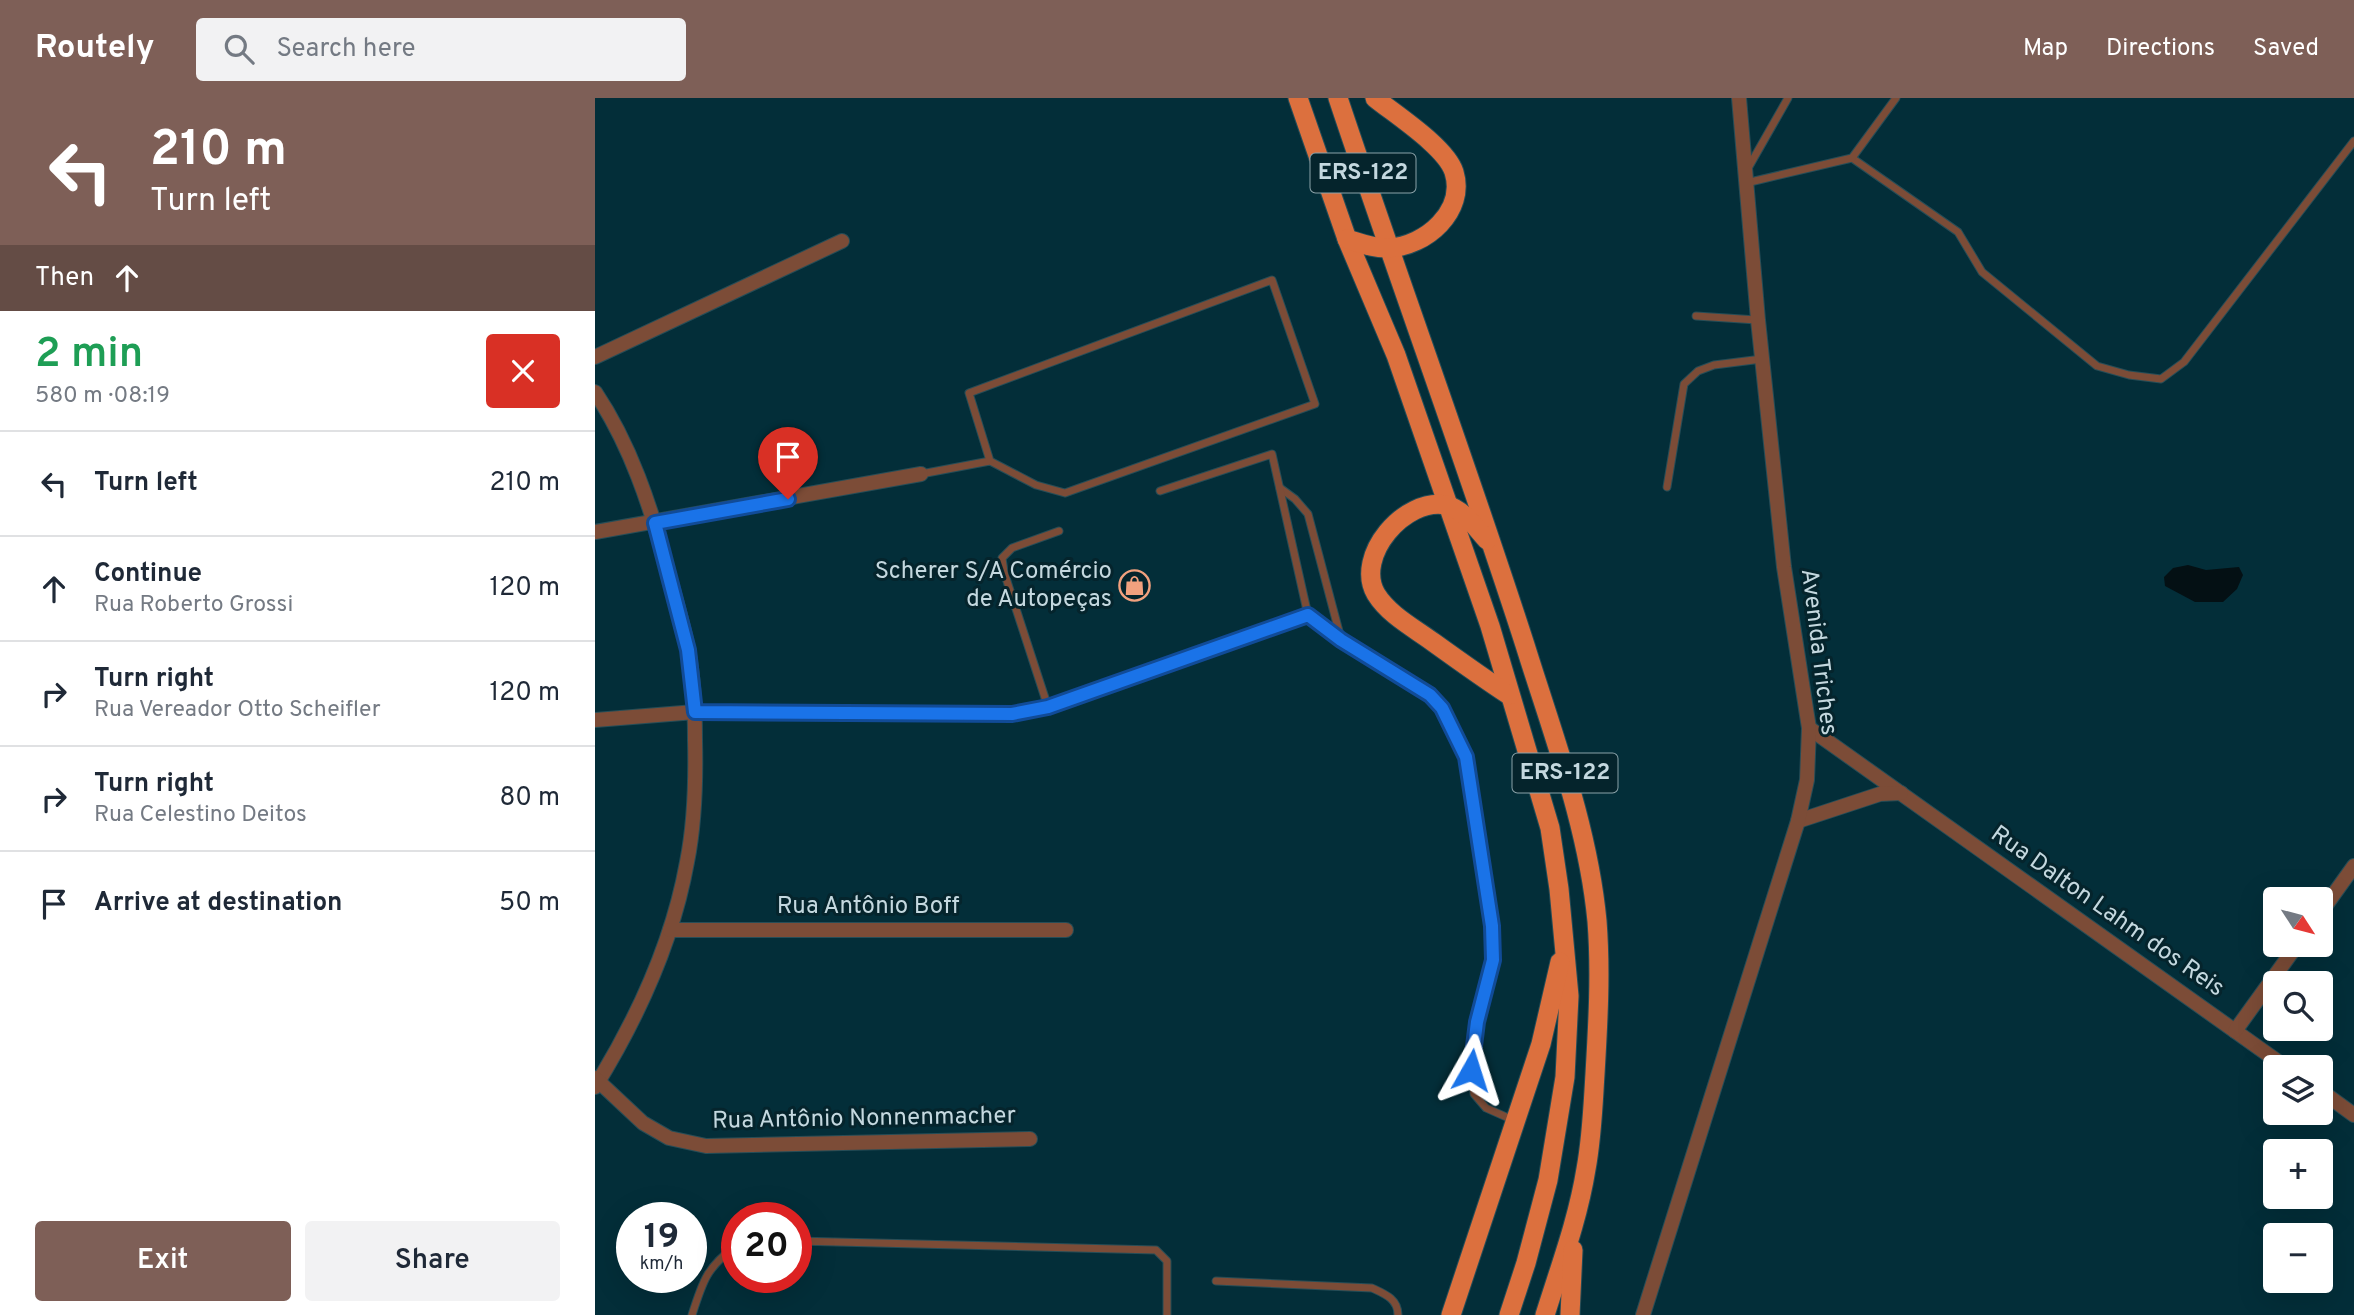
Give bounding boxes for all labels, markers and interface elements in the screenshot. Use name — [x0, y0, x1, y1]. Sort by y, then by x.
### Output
search box — [196, 18, 686, 81]
text: Routely — [35, 28, 154, 70]
icon: search — [220, 30, 258, 68]
text: Search here — [276, 33, 415, 66]
text: Map — [2023, 34, 2068, 64]
text: Directions — [2106, 34, 2215, 64]
text: Saved — [2253, 34, 2319, 64]
text: 210 m — [150, 121, 287, 183]
icon: left — [35, 126, 126, 217]
road number: ERS-122 — [1311, 153, 1415, 192]
text: Turn left — [150, 182, 271, 222]
icon: ahead — [108, 259, 146, 297]
text: Then — [35, 262, 94, 295]
text: 2 min — [35, 329, 143, 382]
button: close — [486, 334, 560, 408]
text: 580 m · 08:19 — [35, 382, 170, 411]
pin — [758, 427, 818, 499]
icon: arrive — [769, 438, 807, 476]
icon: left — [35, 465, 73, 503]
text: Turn left — [94, 467, 198, 500]
text: 210 m — [490, 467, 560, 500]
place label: Scherer S/A Comércio de Autopeças — [875, 557, 1112, 615]
text: Continue — [94, 558, 202, 591]
street label: Avenida Triches — [1793, 567, 1843, 737]
shop icon: Scherer S/A Comércio de Autopeças — [1118, 569, 1152, 603]
icon: ahead — [35, 570, 73, 608]
text: 120 m — [490, 572, 560, 605]
text: Rua Roberto Grossi — [94, 591, 293, 620]
text: Turn right — [94, 663, 214, 696]
icon: right — [35, 675, 73, 713]
text: 120 m — [490, 677, 560, 710]
text: Rua Vereador Otto Scheifler — [94, 696, 381, 725]
road number: ERS-122 — [1513, 754, 1618, 792]
text: Turn right — [94, 768, 214, 801]
icon: right — [35, 780, 73, 818]
text: 80 m — [500, 782, 560, 815]
text: Rua Celestino Deitos — [94, 801, 307, 830]
street label: Rua Dalton Lahm dos Reis — [1984, 820, 2230, 1004]
icon: arrive — [35, 885, 73, 923]
text: Arrive at destination — [94, 887, 342, 920]
text: 50 m — [499, 887, 560, 920]
north arrow — [2263, 887, 2333, 957]
map controls — [2263, 887, 2333, 1293]
street label: Rua Antônio Boff — [777, 892, 959, 922]
button: search — [2263, 971, 2333, 1041]
position arrow — [1434, 1033, 1508, 1107]
button: layers — [2263, 1055, 2333, 1125]
street label: Rua Antônio Nonnenmacher — [712, 1101, 1016, 1137]
button: + — [2263, 1139, 2333, 1209]
speed limit sign: 20 — [721, 1202, 812, 1293]
text: 19 — [644, 1216, 679, 1260]
button: Exit — [35, 1221, 291, 1301]
button: Share — [305, 1221, 560, 1301]
button: − — [2263, 1223, 2333, 1293]
text: km/h — [640, 1253, 683, 1276]

